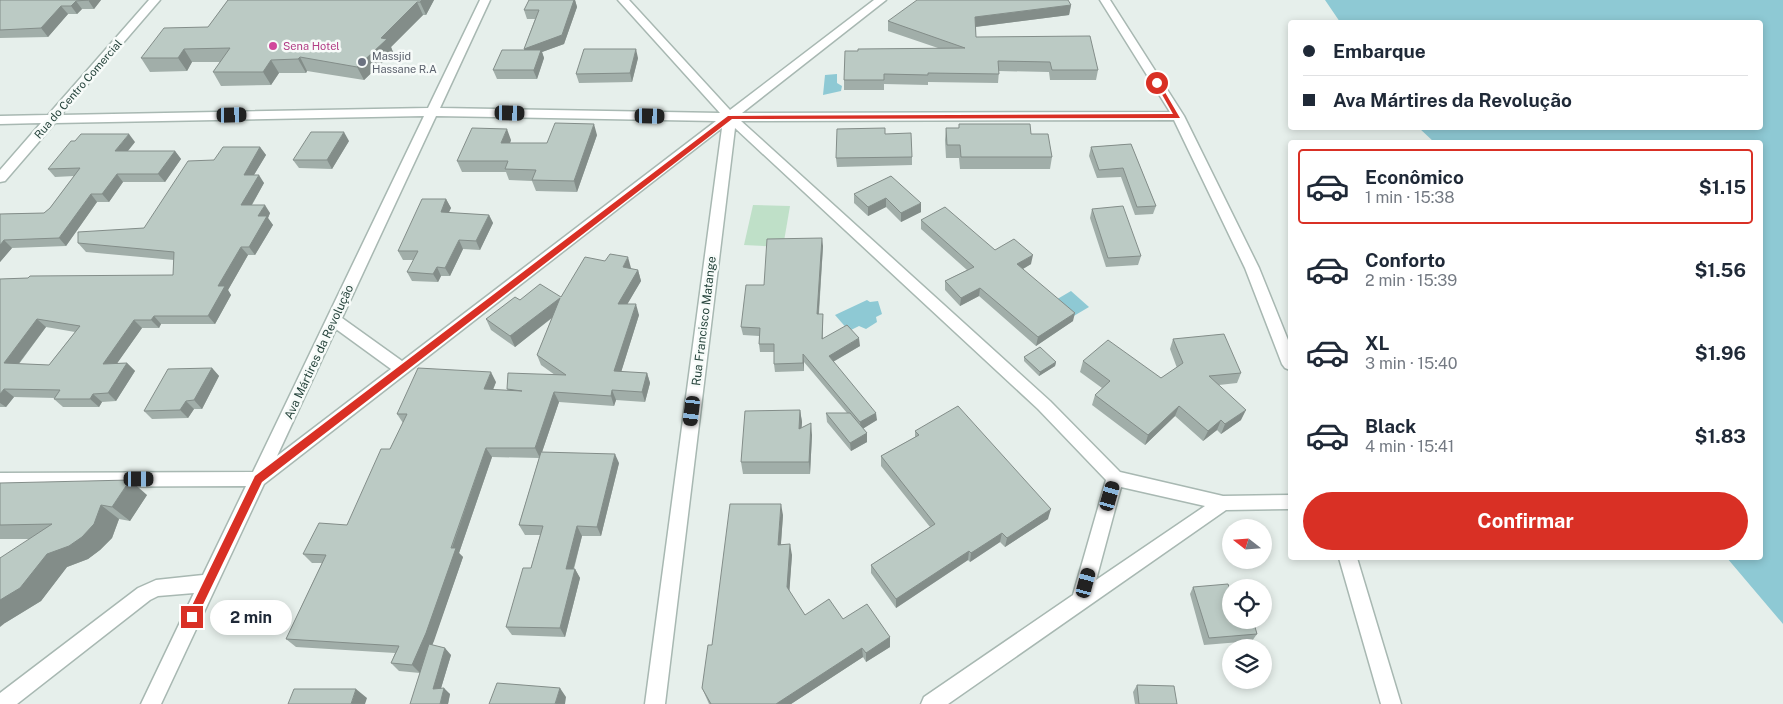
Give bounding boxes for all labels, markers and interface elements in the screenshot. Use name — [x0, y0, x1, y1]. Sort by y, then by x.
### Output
street label: Rua do Centro Comercial — [32, 37, 124, 141]
marker: Sena Hotel — [267, 40, 279, 52]
place label: Sena Hotel — [283, 40, 340, 52]
text: Embarque — [1333, 40, 1426, 62]
place label: Massjid Hassane R.A — [372, 50, 437, 75]
marker: Massjid Hassane R.A — [356, 56, 368, 68]
route start — [1146, 72, 1168, 94]
text: Ava Mártires da Revolução — [1333, 89, 1572, 111]
car — [494, 105, 525, 121]
car — [216, 107, 247, 123]
car — [634, 108, 665, 124]
icon: car — [1305, 164, 1350, 209]
text: Econômico — [1365, 166, 1464, 188]
text: $1.15 — [1699, 176, 1746, 198]
text: 1 min · 15:38 — [1365, 188, 1455, 207]
icon: car — [1305, 247, 1350, 292]
text: Conforto — [1365, 249, 1445, 271]
street label: Rua Francisco Matange — [689, 255, 719, 387]
text: $1.56 — [1694, 259, 1746, 281]
text: 2 min · 15:39 — [1365, 271, 1457, 290]
street label: Ava Mártires da Revolução — [282, 282, 357, 422]
icon: car — [1305, 330, 1350, 375]
text: XL — [1365, 332, 1390, 354]
text: $1.96 — [1695, 342, 1746, 364]
text: 3 min · 15:40 — [1365, 354, 1458, 373]
car — [682, 395, 701, 427]
icon: car — [1305, 413, 1350, 458]
text: Black — [1365, 415, 1416, 437]
text: $1.83 — [1694, 425, 1746, 447]
text: 4 min · 15:41 — [1365, 437, 1454, 456]
car — [124, 472, 154, 487]
car — [1098, 480, 1121, 512]
button: Confirmar — [1303, 492, 1748, 550]
north arrow — [1222, 519, 1272, 569]
map controls — [1222, 519, 1272, 689]
car — [1074, 567, 1097, 599]
button: locate — [1222, 579, 1272, 629]
callout: 2 min — [210, 600, 292, 634]
route end — [181, 606, 203, 628]
text: 2 min — [230, 608, 272, 627]
button: layers — [1222, 639, 1272, 689]

